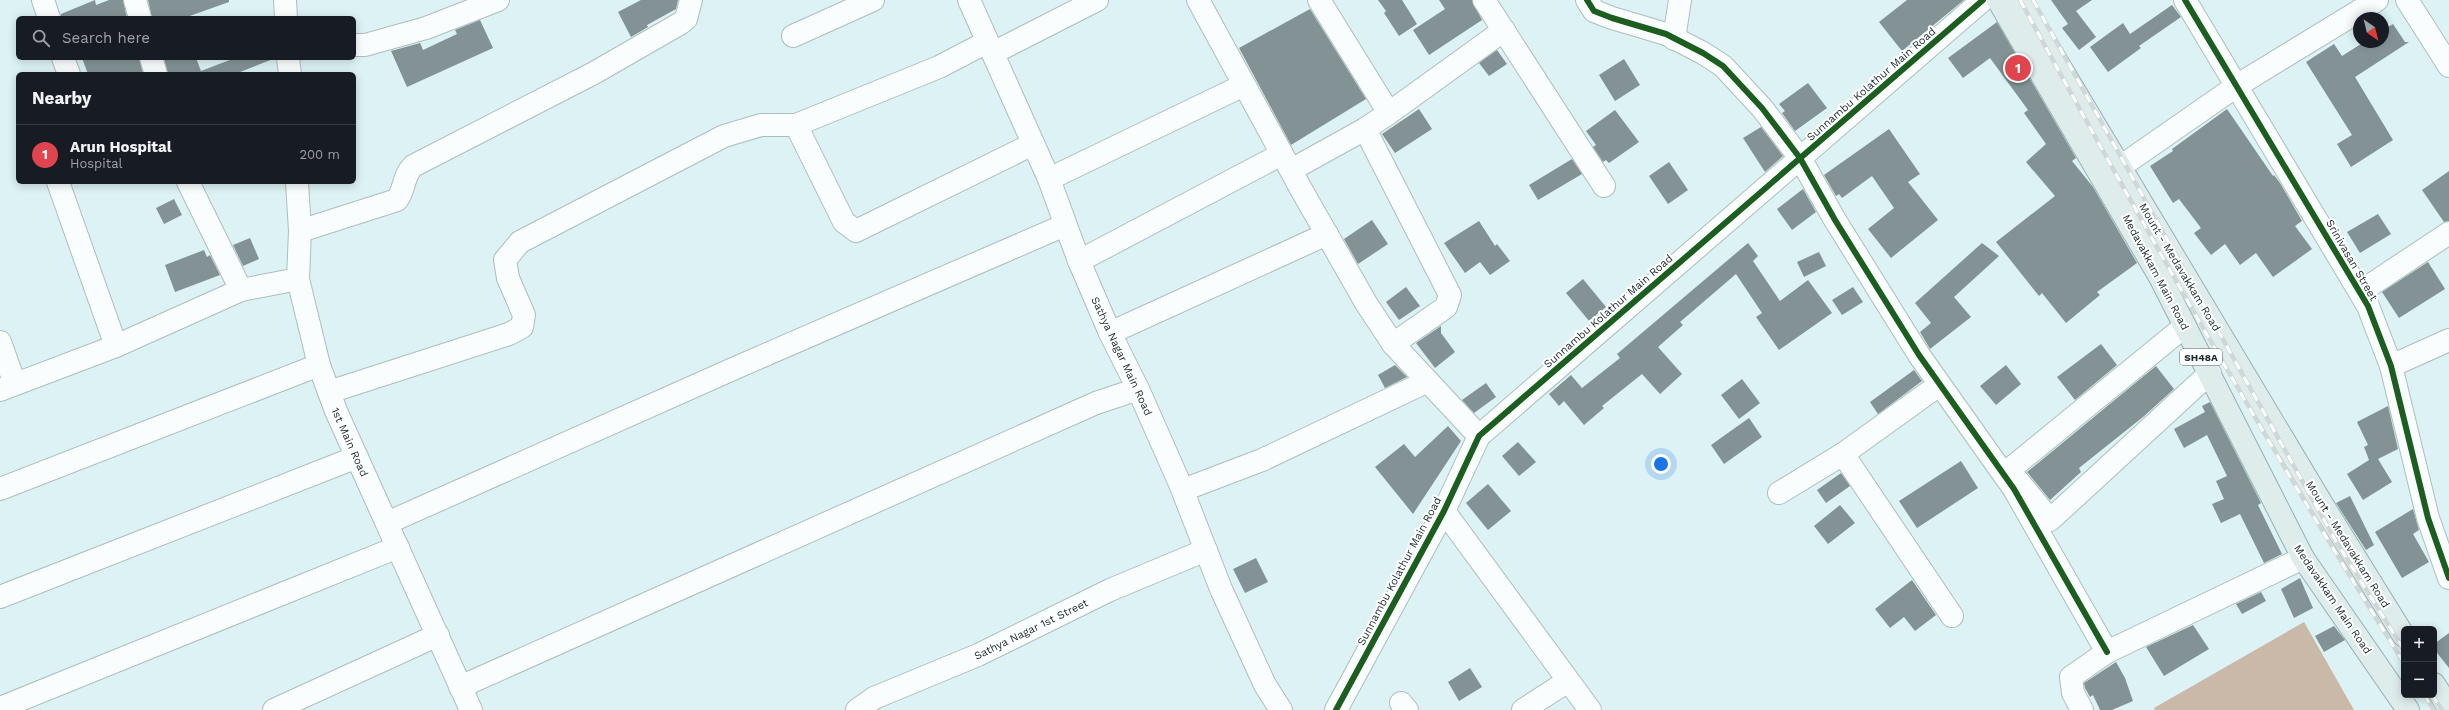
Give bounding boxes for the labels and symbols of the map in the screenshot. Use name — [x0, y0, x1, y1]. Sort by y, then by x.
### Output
north arrow — [2353, 12, 2389, 48]
street label: Sunnambu Kolathur Main Road — [1804, 25, 1938, 144]
pin: 1 — [2005, 53, 2031, 83]
street label: Mount - Medavakkam Road — [2136, 201, 2223, 334]
street label: Medavakkam Main Road — [2120, 212, 2192, 332]
street label: Srinivasan Street — [2323, 217, 2380, 304]
street label: Sunnambu Kolathur Main Road — [1541, 252, 1675, 371]
street label: Sathya Nagar Main Road — [1088, 295, 1155, 418]
road number: SH48A — [2180, 349, 2222, 365]
street label: 1st Main Road — [328, 406, 371, 479]
your location — [1651, 454, 1671, 474]
street label: Mount - Medavakkam Road — [2303, 478, 2392, 610]
street label: Sunnambu Kolathur Main Road — [1355, 495, 1444, 648]
street label: Medavakkam Main Road — [2291, 542, 2374, 656]
street label: Sathya Nagar 1st Street — [972, 596, 1091, 663]

